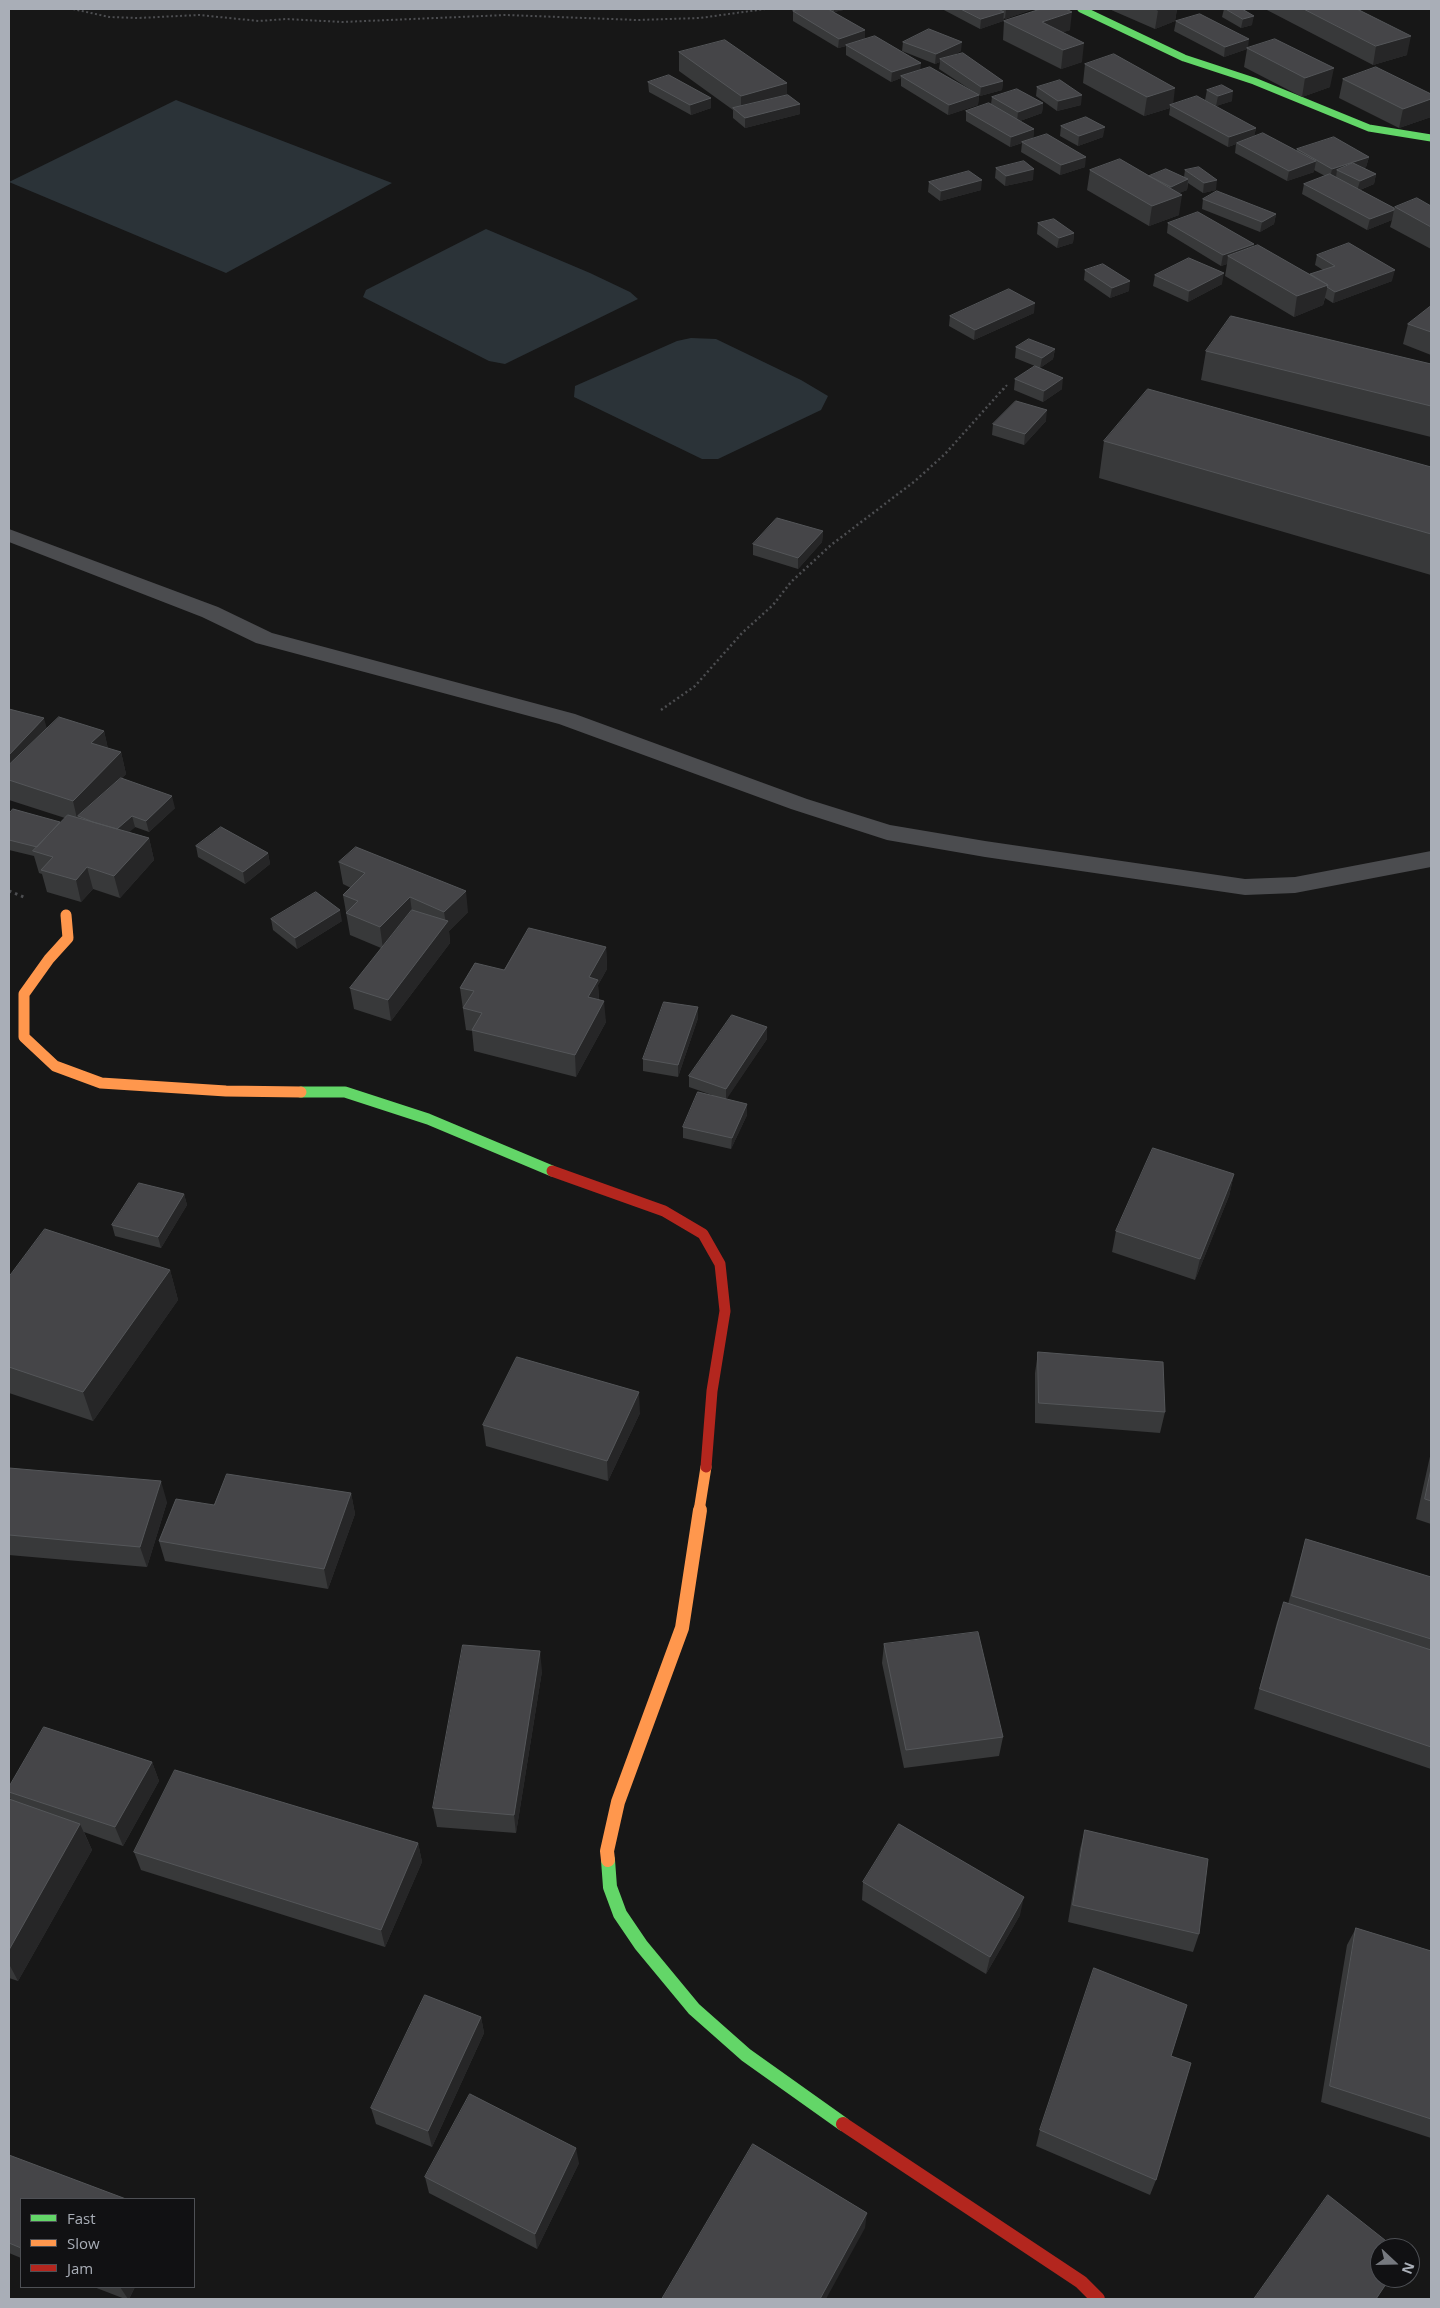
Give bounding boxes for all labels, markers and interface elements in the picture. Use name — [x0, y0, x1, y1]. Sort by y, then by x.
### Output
legend — [20, 2198, 195, 2288]
text: Fast — [67, 2208, 96, 2228]
text: Slow — [67, 2233, 100, 2253]
north arrow — [1370, 2238, 1420, 2288]
text: Jam — [67, 2258, 93, 2278]
text: N — [1398, 2259, 1419, 2277]

